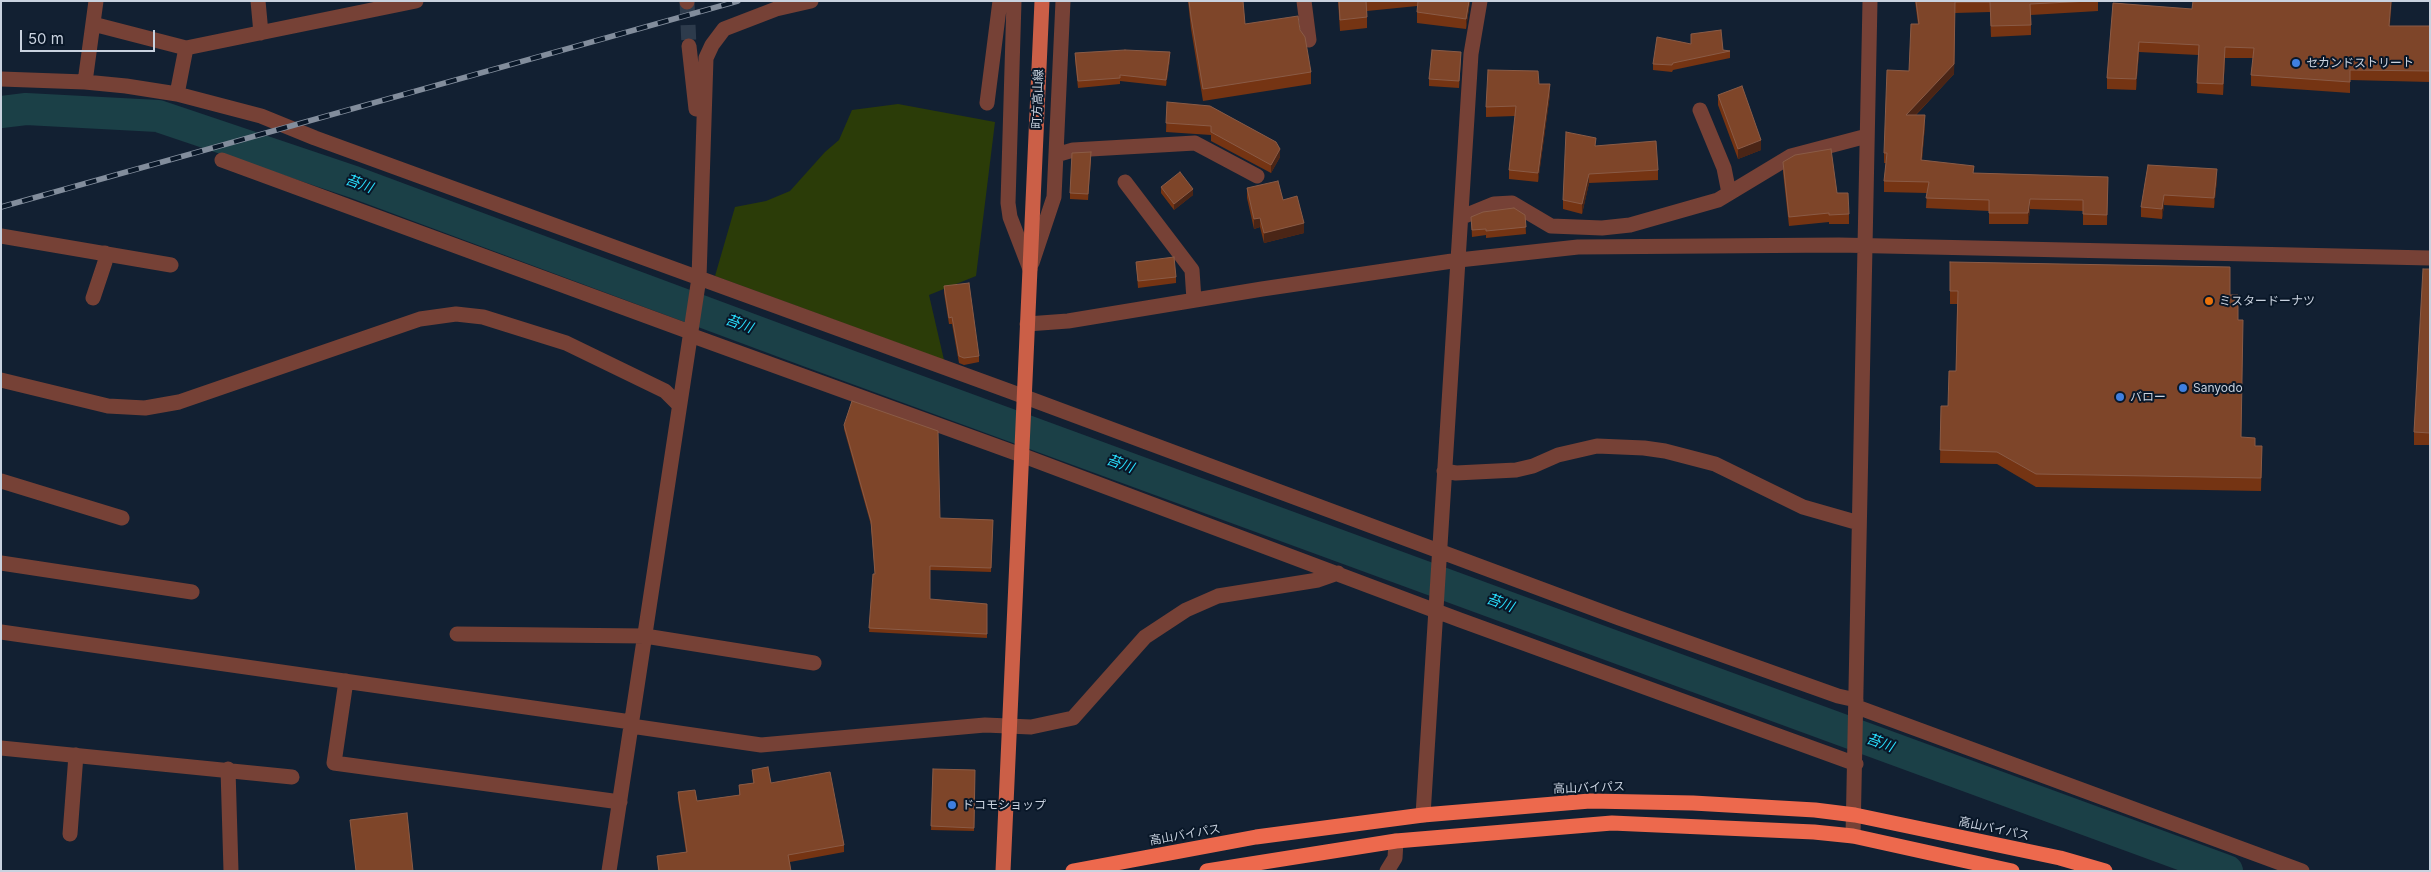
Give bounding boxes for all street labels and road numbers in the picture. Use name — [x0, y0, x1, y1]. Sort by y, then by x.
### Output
street label: 町方高山線 — [1030, 69, 1046, 129]
street label: 高山バイパス — [1553, 780, 1625, 796]
street label: 高山バイパス — [1957, 814, 2031, 844]
street label: 高山バイパス — [1148, 822, 1222, 848]

